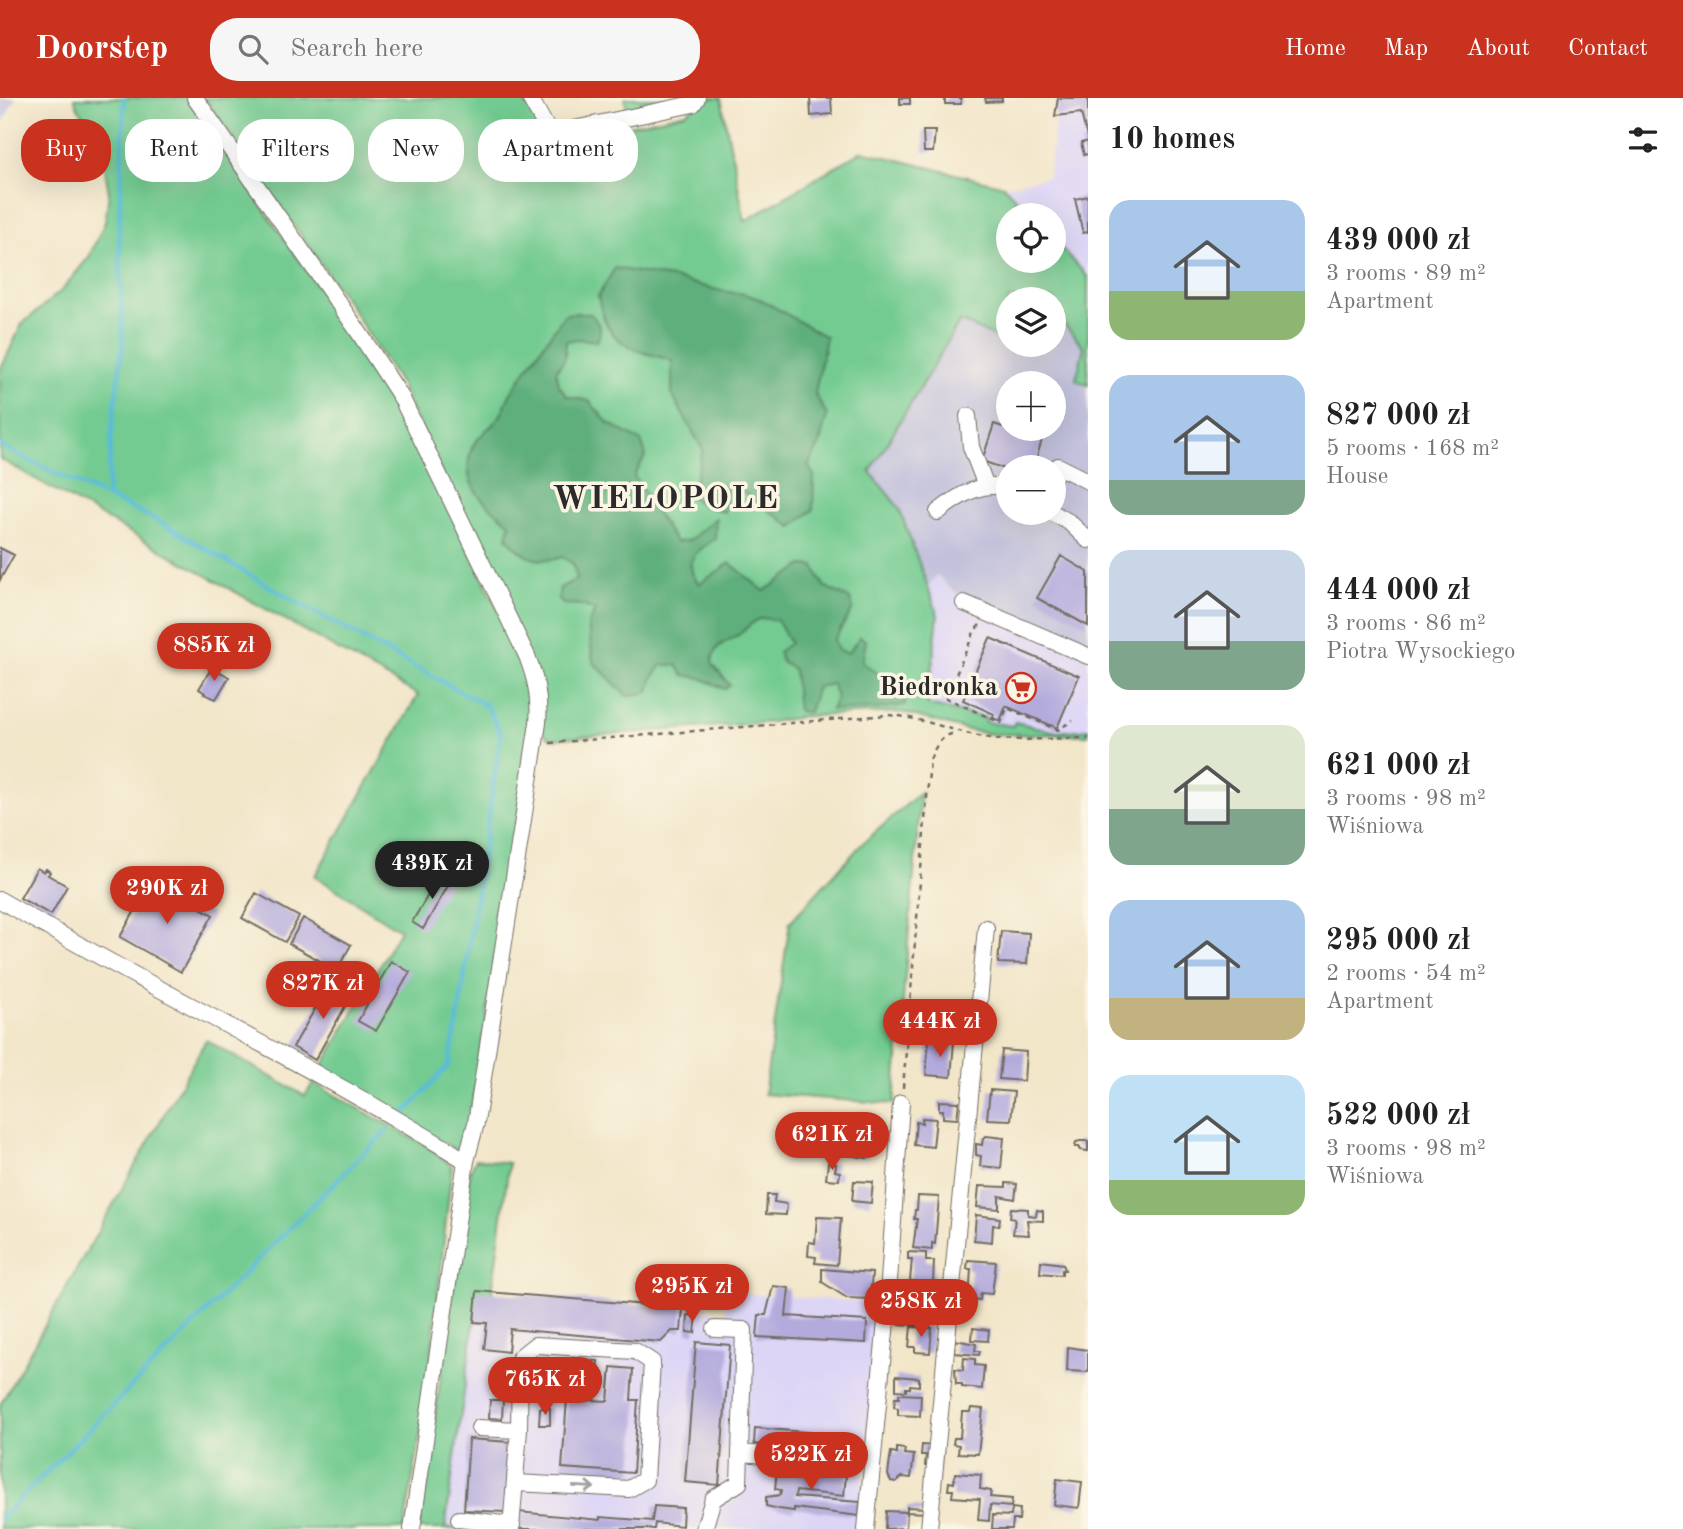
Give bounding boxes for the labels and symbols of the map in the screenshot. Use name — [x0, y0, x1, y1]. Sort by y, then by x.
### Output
district label: WIELOPOLE — [552, 483, 780, 516]
pin: 885K zł — [149, 624, 279, 683]
supermarket icon: Biedronka — [1004, 671, 1038, 705]
place label: Biedronka — [879, 675, 998, 701]
pin: 439K zł — [367, 842, 497, 901]
pin: 290K zł — [102, 866, 232, 926]
pin: 827K zł — [258, 962, 388, 1021]
pin: 444K zł — [875, 1000, 1005, 1059]
pin: 621K zł — [767, 1112, 897, 1172]
pin: 295K zł — [627, 1264, 757, 1324]
pin: 258K zł — [856, 1280, 986, 1339]
pin: 765K zł — [480, 1358, 610, 1417]
pin: 522K zł — [746, 1432, 876, 1492]
one-way arrow — [572, 1480, 595, 1493]

